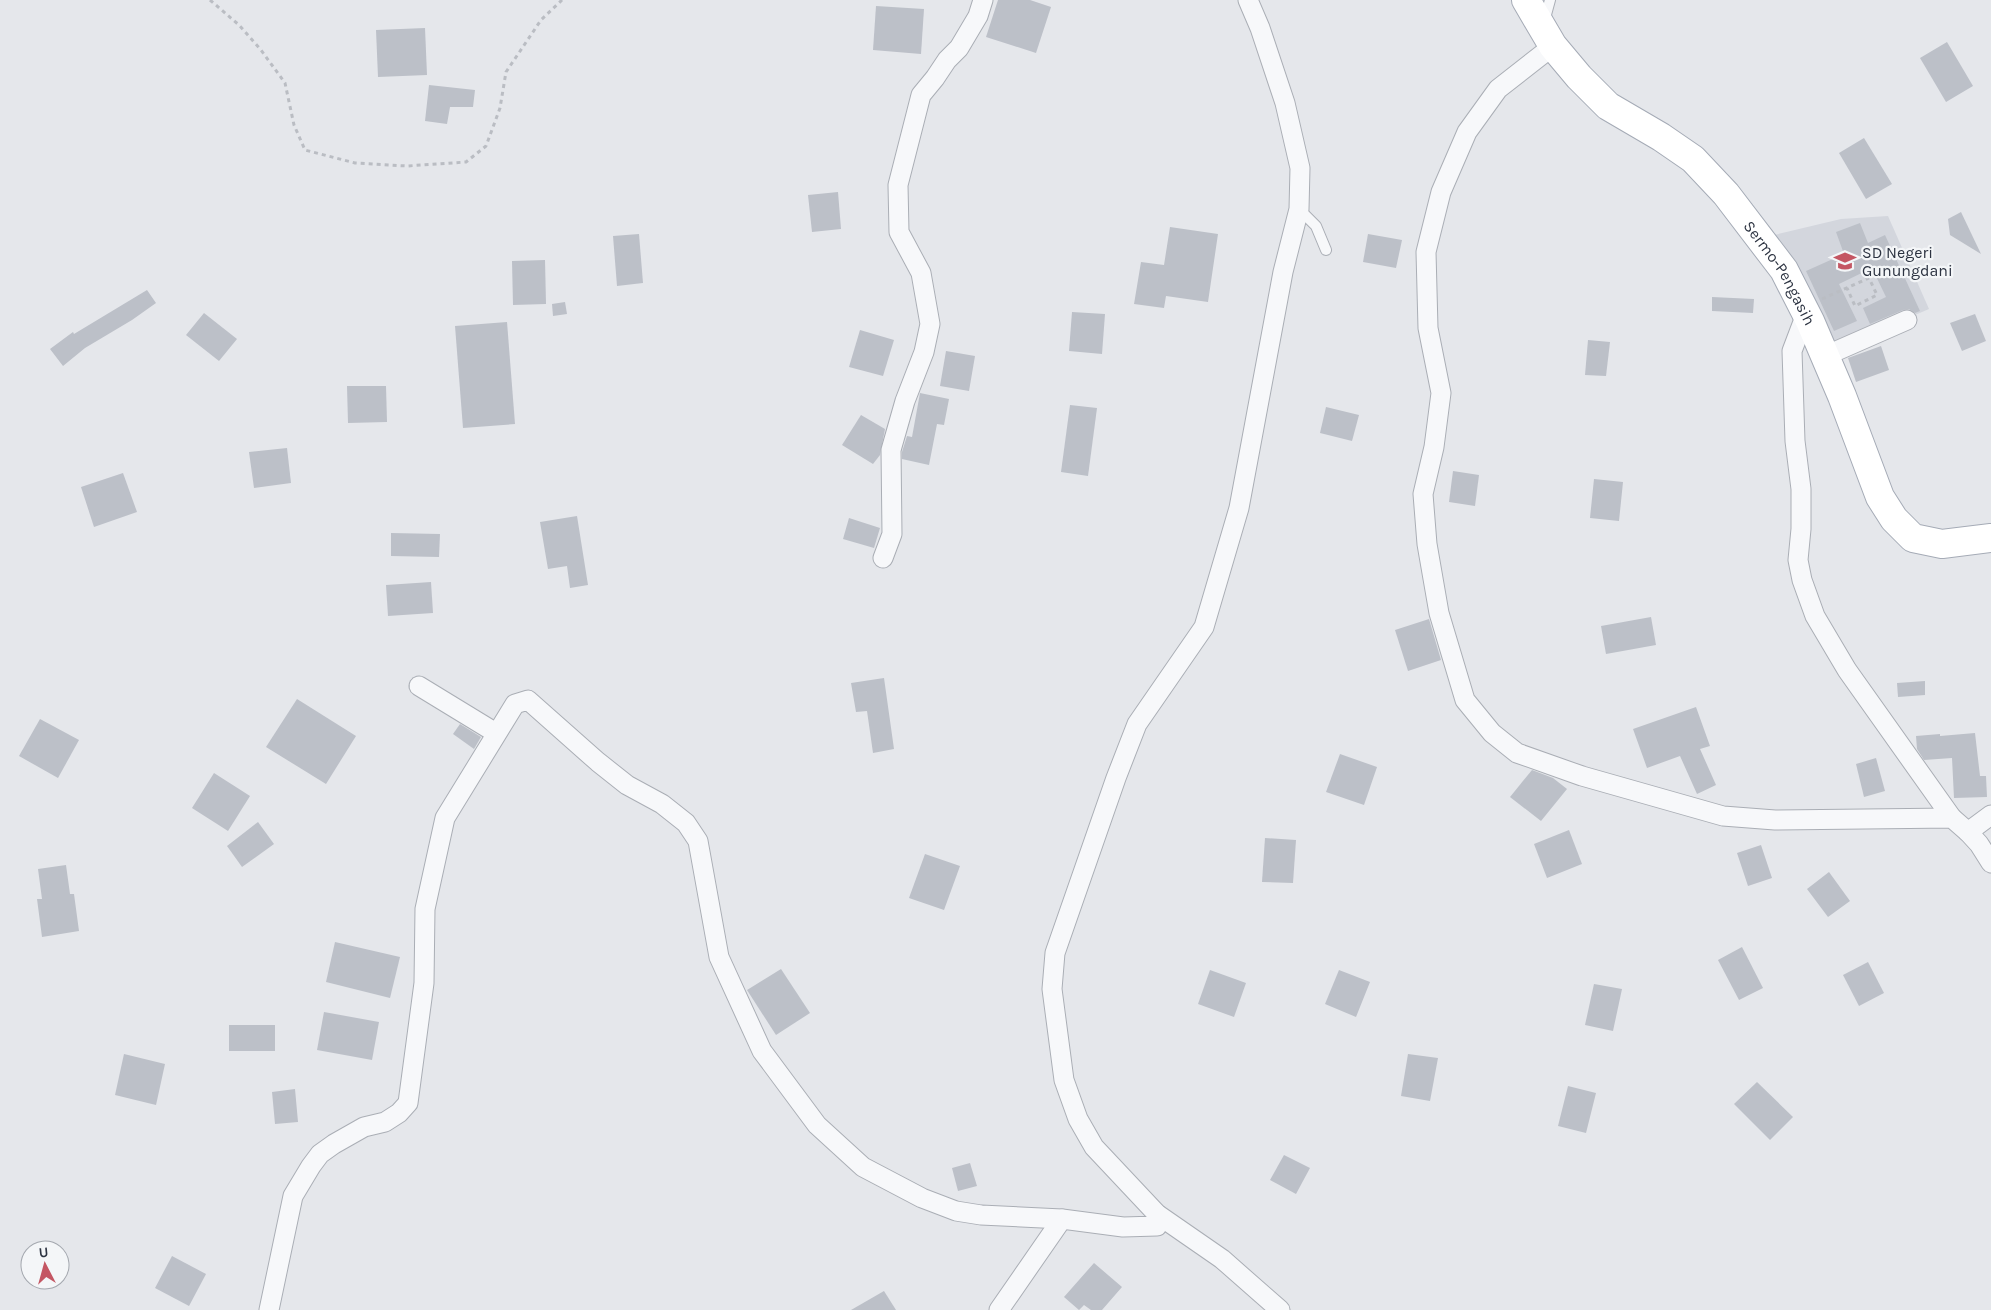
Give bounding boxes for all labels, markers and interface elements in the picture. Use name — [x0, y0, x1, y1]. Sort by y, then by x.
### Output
street label: Sermo-Pengasih — [1740, 217, 1819, 328]
place label: SD Negeri Gunungdani — [1862, 243, 1953, 280]
school or university icon: SD Negeri Gunungdani — [1832, 248, 1858, 274]
north arrow — [20, 1240, 70, 1290]
text: U — [38, 1244, 49, 1262]

